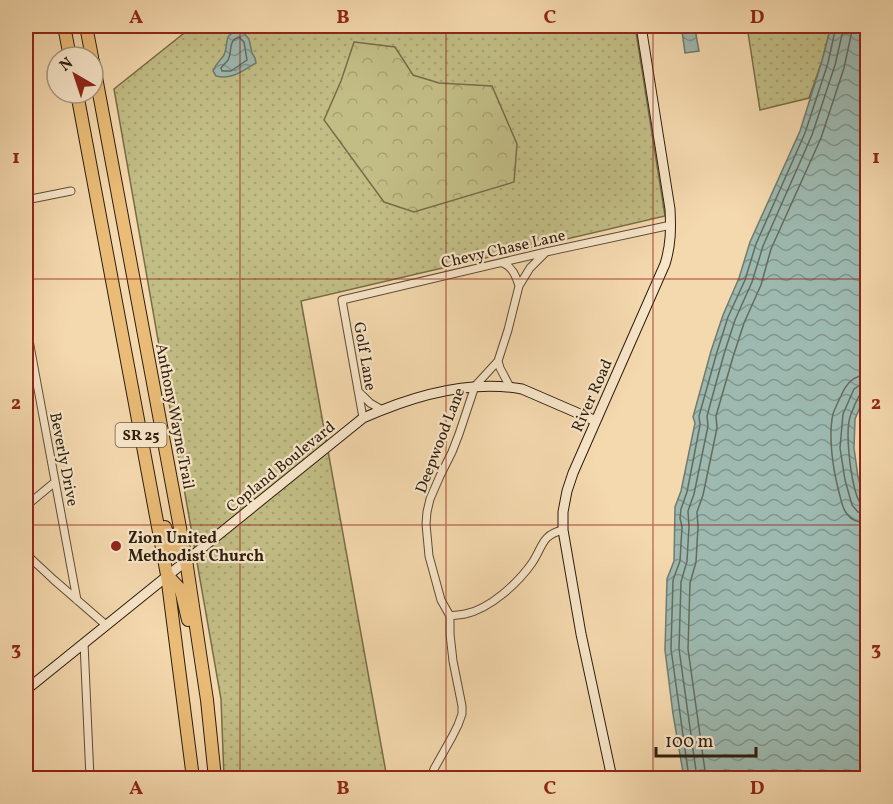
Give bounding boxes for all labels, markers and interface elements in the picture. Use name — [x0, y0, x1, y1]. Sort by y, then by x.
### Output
text: A — [129, 4, 143, 32]
text: B — [336, 4, 350, 32]
text: C — [544, 4, 557, 32]
text: D — [750, 4, 764, 32]
north arrow — [45, 45, 105, 105]
text: N — [55, 52, 79, 77]
text: 1 — [12, 144, 20, 172]
text: 1 — [872, 144, 880, 172]
street label: Chevy Chase Lane — [439, 225, 568, 275]
street label: Golf Lane — [347, 320, 381, 392]
street label: Anthony Wayne Trail — [149, 342, 199, 491]
street label: River Road — [567, 356, 619, 436]
street label: Deepwood Lane — [411, 385, 471, 497]
text: 2 — [11, 390, 21, 418]
text: 2 — [871, 390, 881, 418]
street label: Beverly Drive — [43, 411, 83, 508]
street label: Copland Boulevard — [222, 417, 340, 518]
road number: SR 25 — [116, 423, 166, 447]
place label: Zion United Methodist Church — [128, 528, 264, 568]
marker: Zion United Methodist Church — [109, 539, 123, 553]
text: 3 — [11, 636, 21, 664]
text: 3 — [871, 636, 881, 664]
scale bar — [656, 720, 756, 758]
text: 100 m — [665, 730, 714, 755]
text: A — [129, 775, 143, 803]
text: B — [336, 775, 350, 803]
text: C — [544, 775, 557, 803]
text: D — [750, 775, 764, 803]

